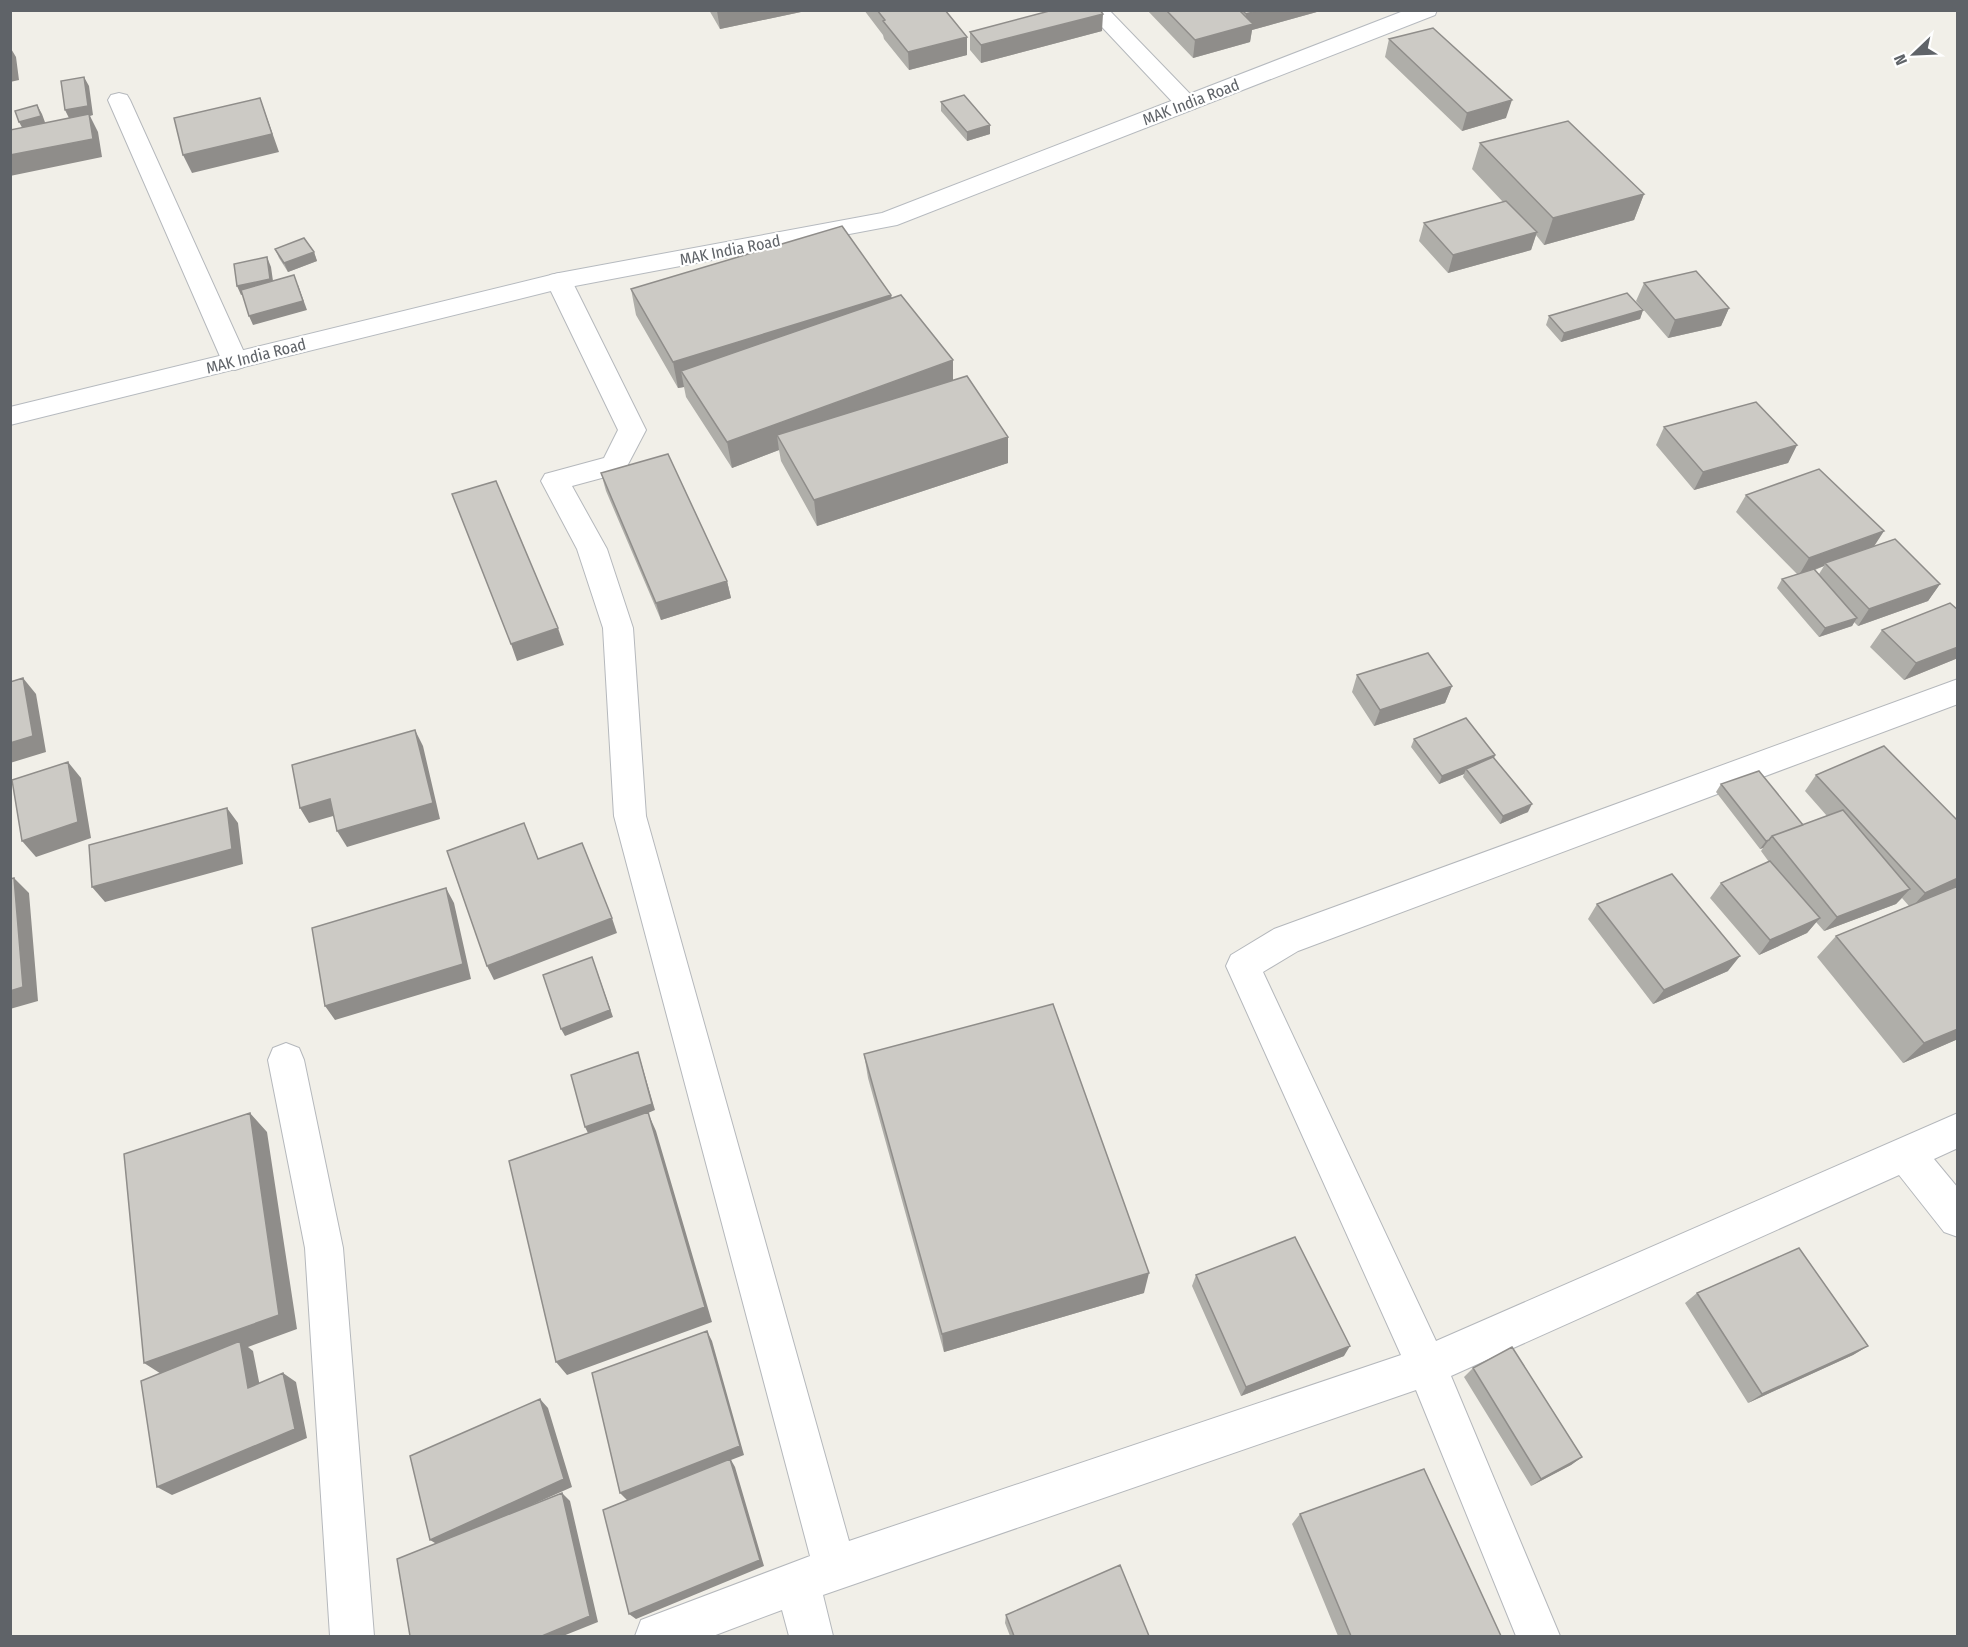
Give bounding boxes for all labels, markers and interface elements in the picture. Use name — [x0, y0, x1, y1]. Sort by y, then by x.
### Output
north arrow — [1884, 24, 1944, 84]
text: N — [1890, 52, 1911, 68]
street label: MAK India Road — [1140, 75, 1242, 129]
street label: MAK India Road — [678, 231, 782, 269]
street label: MAK India Road — [204, 334, 308, 378]

